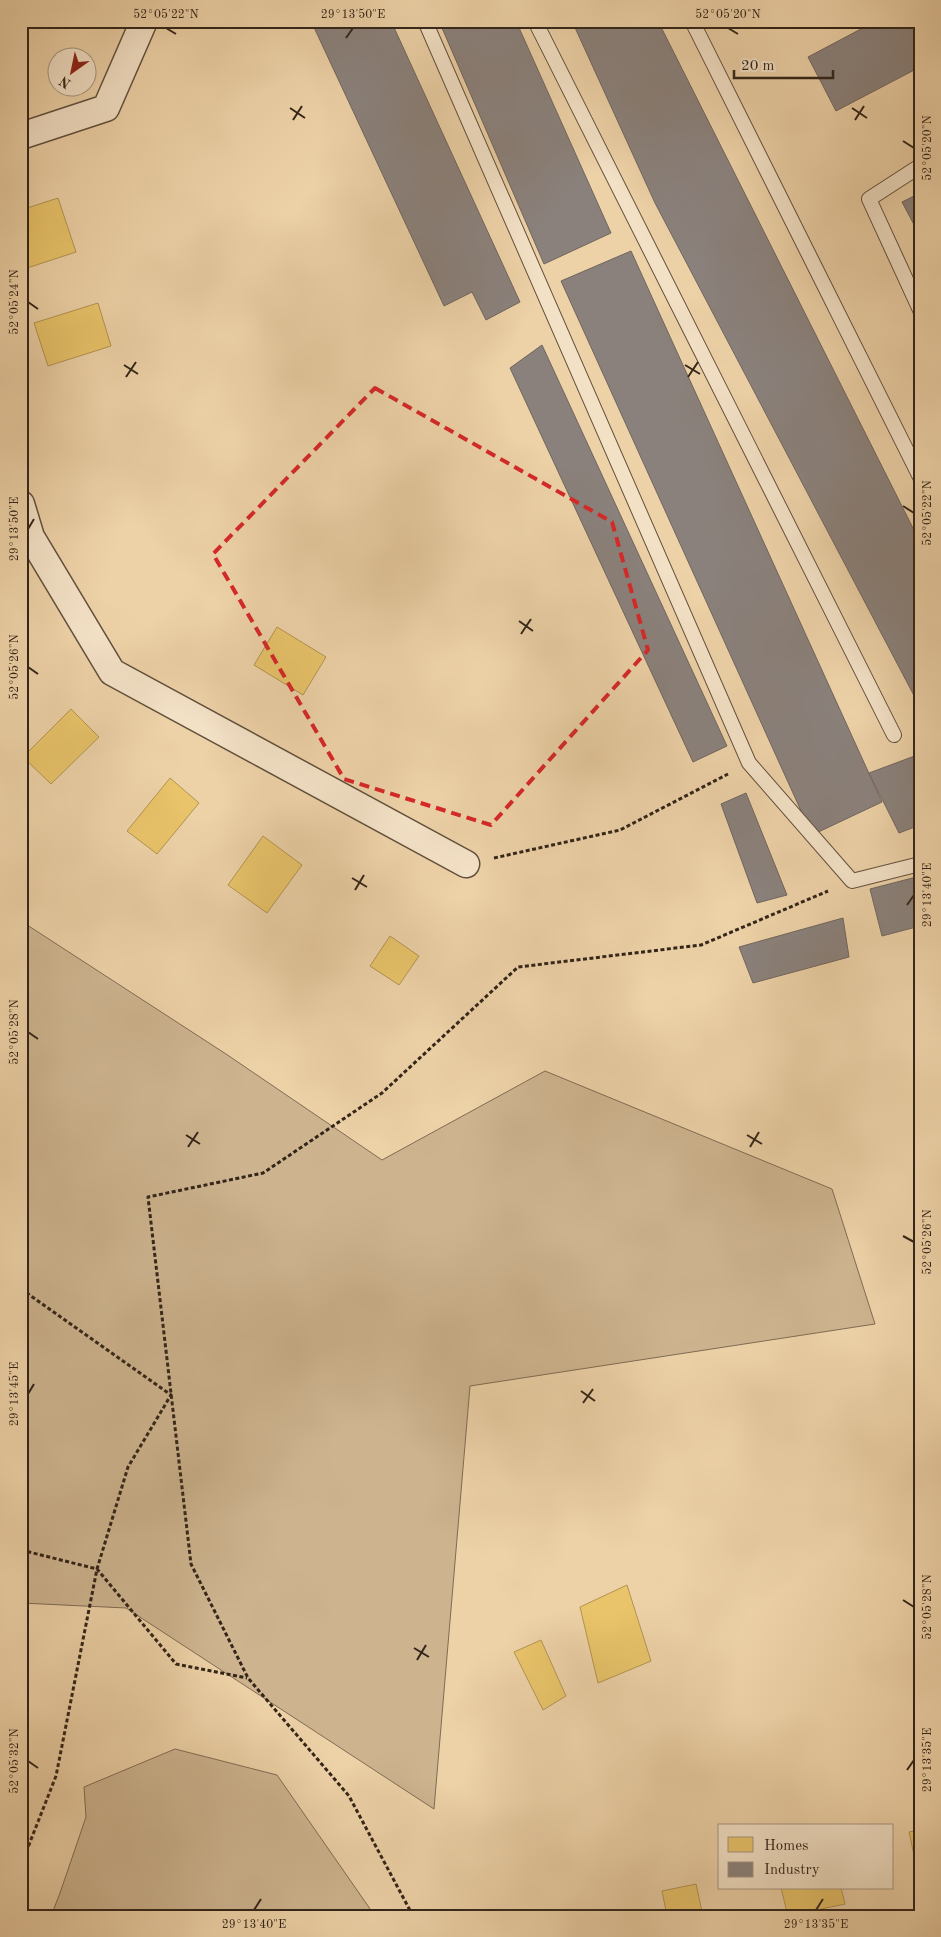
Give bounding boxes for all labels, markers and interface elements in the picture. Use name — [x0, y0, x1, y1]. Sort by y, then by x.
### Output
text: 52°05'22"N — [133, 8, 199, 21]
text: 29°13'50"E — [321, 8, 385, 21]
text: 52°05'20"N — [695, 8, 761, 21]
north arrow — [48, 48, 98, 98]
scale bar — [734, 48, 832, 80]
text: 20 m — [741, 59, 775, 74]
text: N — [57, 73, 74, 91]
text: 52°05'20"N — [921, 115, 934, 181]
text: 52°05'24"N — [8, 269, 21, 335]
text: 52°05'22"N — [921, 480, 934, 546]
text: 29°13'50"E — [8, 497, 21, 561]
text: 52°05'26"N — [8, 634, 21, 700]
text: 29°13'40"E — [922, 863, 934, 927]
text: 52°05'28"N — [8, 999, 21, 1065]
text: 52°05'26"N — [921, 1209, 934, 1275]
text: 29°13'45"E — [8, 1362, 21, 1426]
text: 52°05'28"N — [921, 1574, 934, 1640]
text: 52°05'32"N — [8, 1728, 21, 1794]
text: 29°13'35"E — [921, 1728, 934, 1792]
legend — [718, 1824, 894, 1890]
text: Homes — [764, 1839, 809, 1854]
text: Industry — [764, 1863, 820, 1878]
text: 29°13'35"E — [784, 1918, 848, 1931]
text: 29°13'40"E — [222, 1919, 286, 1931]

